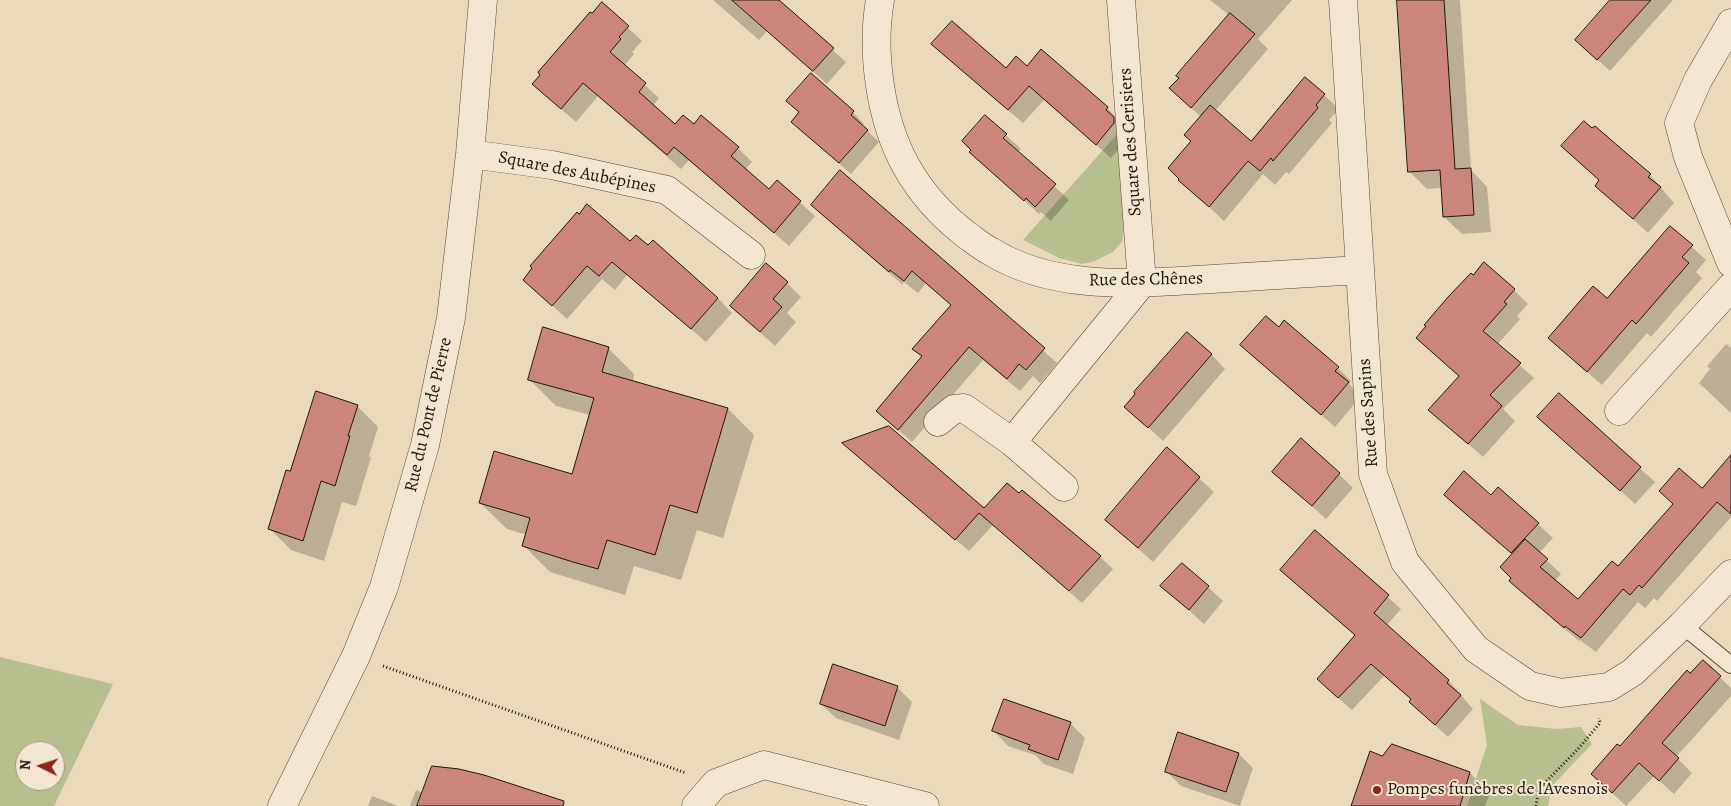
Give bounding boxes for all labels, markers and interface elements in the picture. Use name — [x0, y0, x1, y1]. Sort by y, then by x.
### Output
street label: Square des Cerisiers — [1115, 67, 1147, 217]
street label: Square des Aubépines — [496, 147, 658, 199]
street label: Rue des Chênes — [1089, 268, 1203, 292]
street label: Rue du Pont de Pierre — [401, 336, 457, 494]
street label: Rue des Sapins — [1354, 358, 1384, 468]
north arrow — [15, 741, 65, 791]
text: N — [16, 759, 35, 771]
place label: Pompes funèbres de l'Avesnois — [1387, 779, 1608, 801]
marker: Pompes funèbres de l'Avesnois — [1371, 784, 1383, 796]

